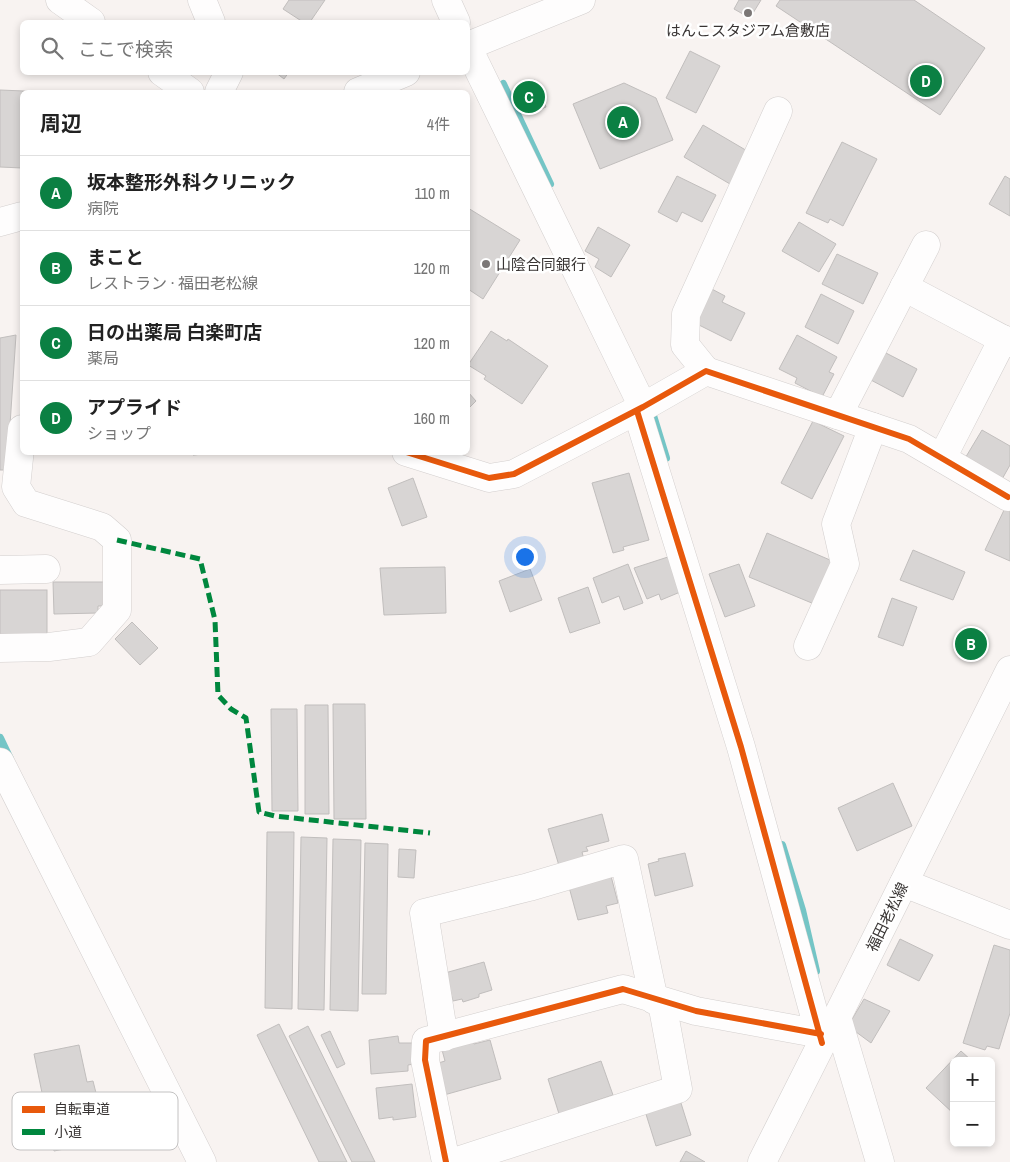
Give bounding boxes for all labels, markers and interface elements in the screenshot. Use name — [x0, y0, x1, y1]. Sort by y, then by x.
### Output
marker: はんこスタジアム倉敷店 — [742, 7, 754, 19]
search box — [20, 20, 470, 75]
place label: はんこスタジアム倉敷店 — [666, 20, 830, 41]
icon: search — [38, 34, 66, 62]
text: ここで検索 — [78, 36, 173, 62]
pin: D — [910, 62, 942, 100]
pin: C — [513, 78, 545, 116]
pin: A — [607, 103, 639, 141]
text: 周辺 — [40, 109, 82, 138]
text: 4件 — [427, 113, 450, 135]
text: 坂本整形外科クリニック — [87, 169, 296, 195]
text: A — [51, 182, 61, 204]
text: 110 m — [414, 182, 450, 204]
text: 病院 — [87, 197, 119, 219]
text: まこと — [87, 244, 144, 270]
place label: 山陰合同銀行 — [496, 254, 586, 275]
text: B — [51, 257, 61, 279]
text: 120 m — [414, 257, 450, 279]
marker: 山陰合同銀行 — [480, 258, 492, 270]
text: レストラン · 福田老松線 — [87, 272, 258, 294]
text: 日の出薬局 白楽町店 — [87, 319, 262, 345]
text: C — [51, 332, 61, 354]
text: 120 m — [414, 332, 450, 354]
text: 薬局 — [87, 347, 119, 369]
text: アプライド — [87, 394, 182, 420]
text: D — [51, 407, 61, 429]
text: 160 m — [414, 407, 450, 429]
text: ショップ — [87, 422, 151, 444]
your location — [512, 544, 538, 570]
pin: B — [955, 625, 987, 663]
street label: 福田老松線 — [861, 879, 913, 955]
map controls — [950, 1057, 995, 1147]
button: + — [950, 1057, 995, 1102]
legend — [12, 1092, 178, 1150]
text: 自転車道 — [54, 1100, 110, 1118]
button: − — [950, 1102, 995, 1147]
text: 小道 — [54, 1123, 82, 1141]

